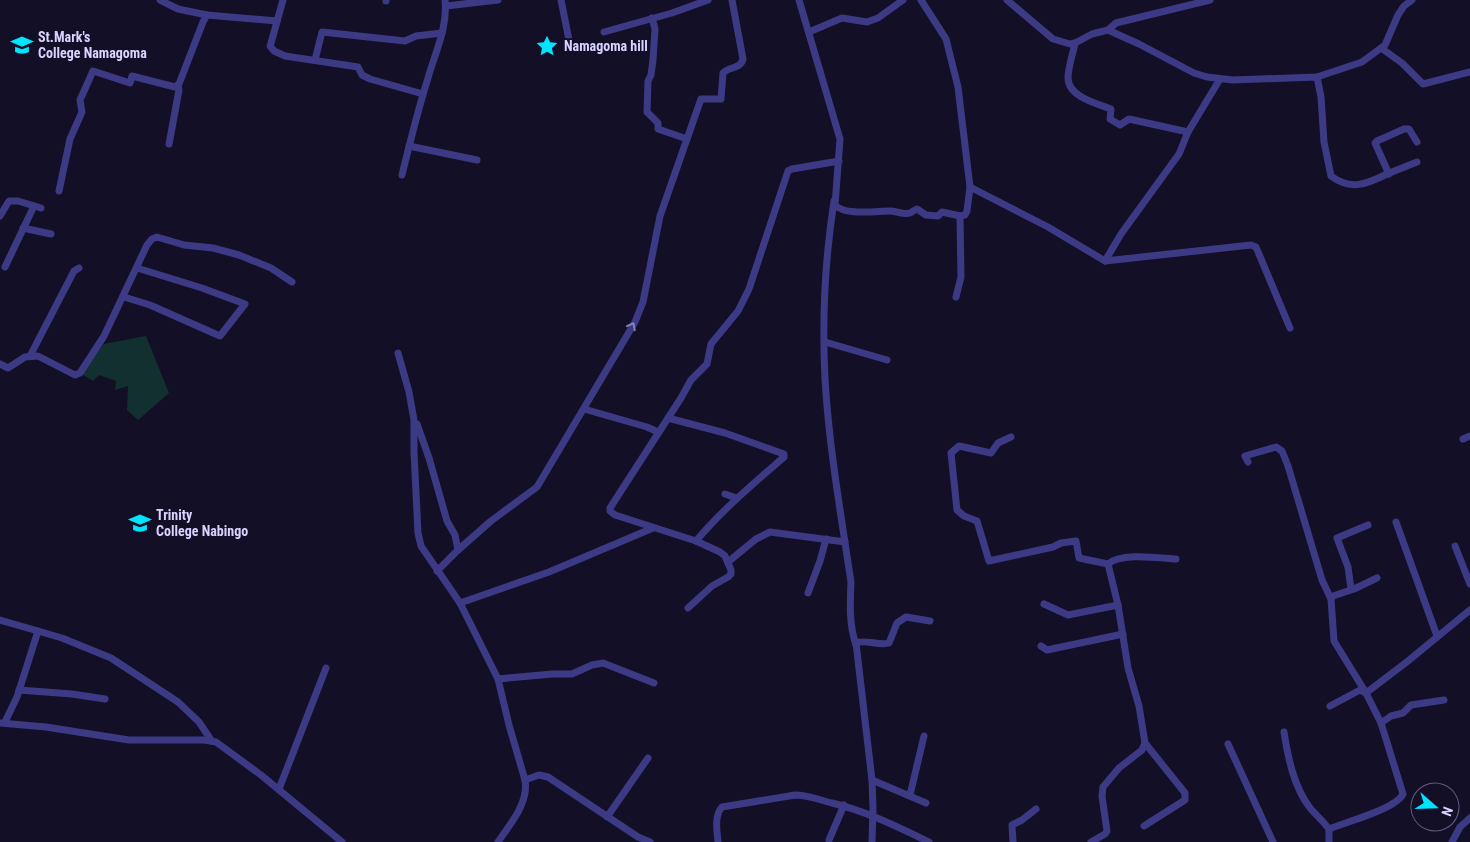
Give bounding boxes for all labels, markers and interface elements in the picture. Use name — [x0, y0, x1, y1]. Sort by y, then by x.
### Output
place label: St.Mark's College Namagoma — [38, 29, 147, 61]
school or university icon: St.Mark's College Namagoma — [9, 32, 35, 58]
place icon: Namagoma hill — [534, 33, 560, 59]
place label: Namagoma hill — [564, 38, 648, 54]
one-way arrow — [626, 322, 636, 331]
place label: Trinity College Nabingo — [156, 507, 248, 539]
school or university icon: Trinity College Nabingo — [127, 510, 153, 536]
north arrow — [1410, 782, 1460, 832]
text: N — [1438, 805, 1456, 818]

